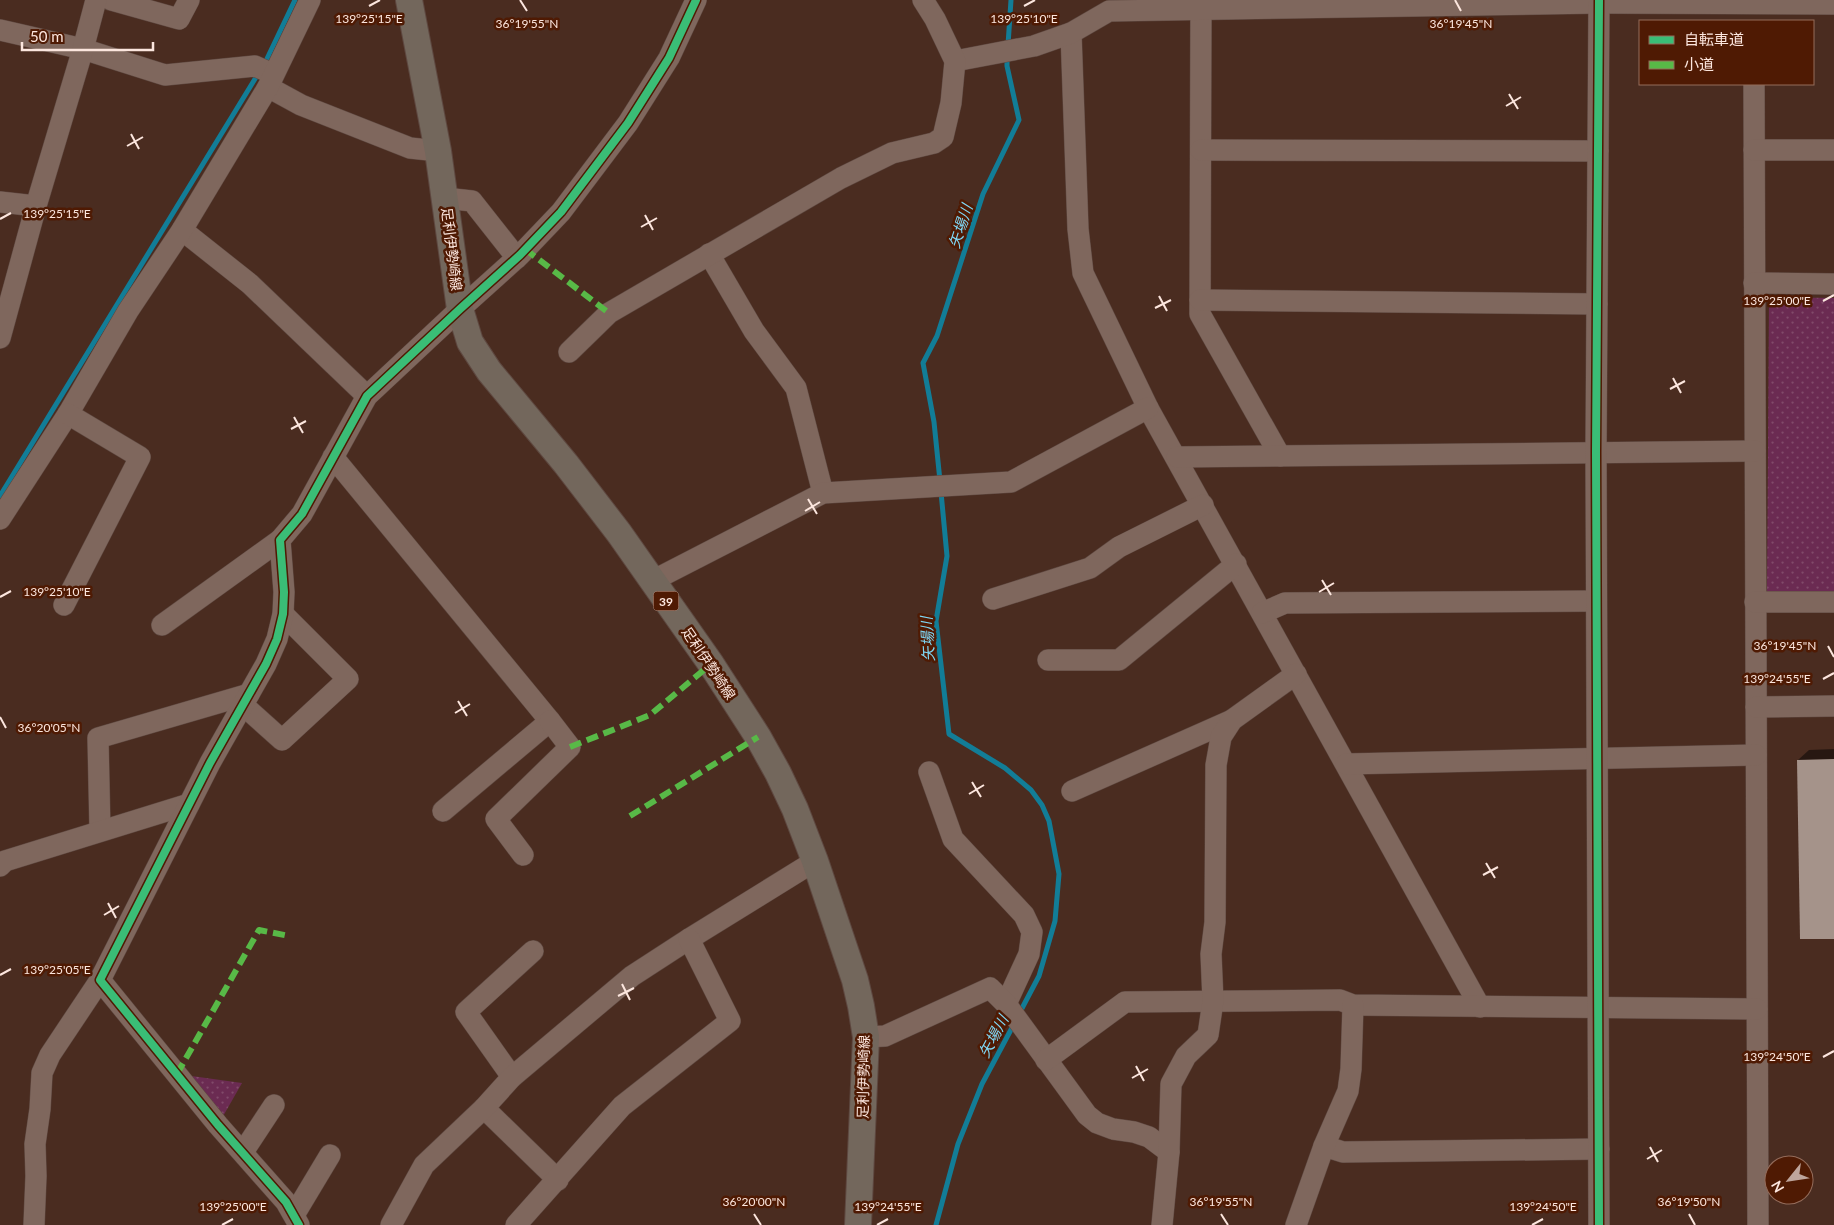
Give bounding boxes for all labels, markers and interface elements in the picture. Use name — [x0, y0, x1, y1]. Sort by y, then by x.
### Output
text: 139°25'15"E — [335, 11, 403, 26]
text: 139°25'10"E — [990, 11, 1058, 26]
text: 36°19'55"N — [496, 16, 558, 31]
text: 36°19'45"N — [1430, 16, 1492, 31]
scale bar — [22, 20, 154, 52]
legend — [1639, 20, 1814, 85]
text: 50 m — [30, 27, 64, 45]
text: 自転車道 — [1684, 30, 1744, 48]
text: 小道 — [1684, 55, 1714, 73]
water label: 矢場川 — [944, 200, 976, 250]
text: 139°25'15"E — [23, 206, 91, 221]
street label: 足利伊勢崎線 — [438, 206, 466, 292]
text: 139°25'00"E — [1743, 293, 1811, 308]
text: 139°25'10"E — [23, 584, 91, 599]
road number: 39 — [654, 592, 678, 610]
water label: 矢場川 — [917, 614, 937, 662]
street label: 足利伊勢崎線 — [678, 623, 740, 703]
text: 36°19'45"N — [1754, 638, 1816, 653]
text: 139°24'55"E — [1743, 671, 1811, 686]
text: 36°20'05"N — [18, 720, 80, 735]
text: 139°25'05"E — [23, 962, 91, 977]
water label: 矢場川 — [974, 1010, 1012, 1060]
street label: 足利伊勢崎線 — [854, 1035, 872, 1119]
text: 139°24'50"E — [1743, 1049, 1811, 1064]
north arrow — [1764, 1155, 1814, 1205]
text: N — [1767, 1178, 1787, 1196]
text: 36°20'00"N — [723, 1194, 785, 1209]
text: 36°19'55"N — [1190, 1194, 1252, 1209]
text: 36°19'50"N — [1658, 1194, 1720, 1209]
text: 139°25'00"E — [199, 1199, 267, 1214]
text: 139°24'55"E — [854, 1199, 922, 1214]
text: 139°24'50"E — [1509, 1199, 1577, 1214]

